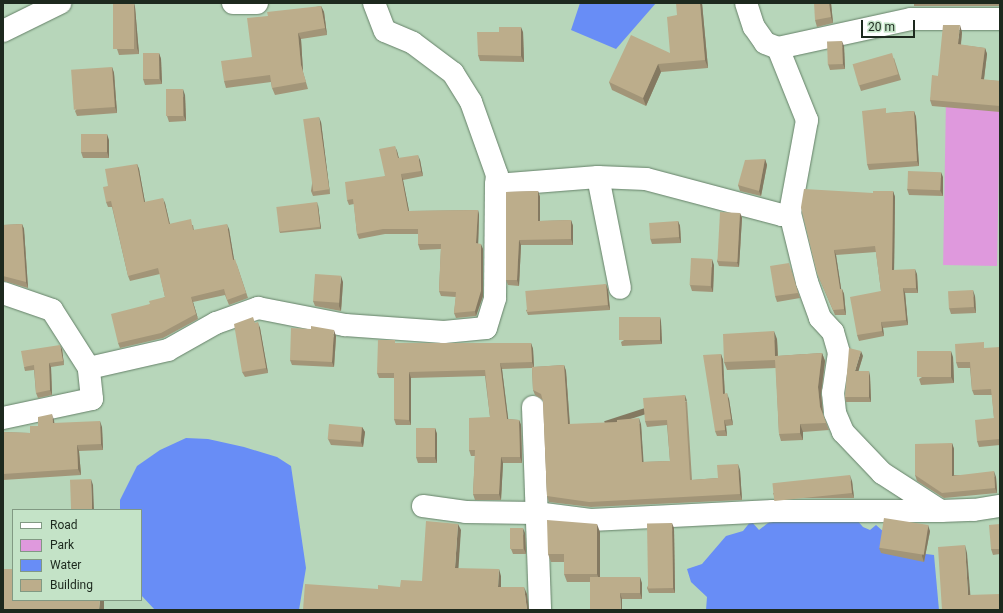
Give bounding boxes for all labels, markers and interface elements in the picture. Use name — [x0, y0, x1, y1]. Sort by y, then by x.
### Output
scale bar — [863, 12, 917, 38]
text: 20 m — [868, 20, 895, 34]
legend — [12, 509, 142, 601]
text: Road — [50, 518, 78, 532]
text: Park — [50, 538, 74, 552]
text: Water — [50, 558, 81, 572]
text: Building — [50, 578, 93, 592]

